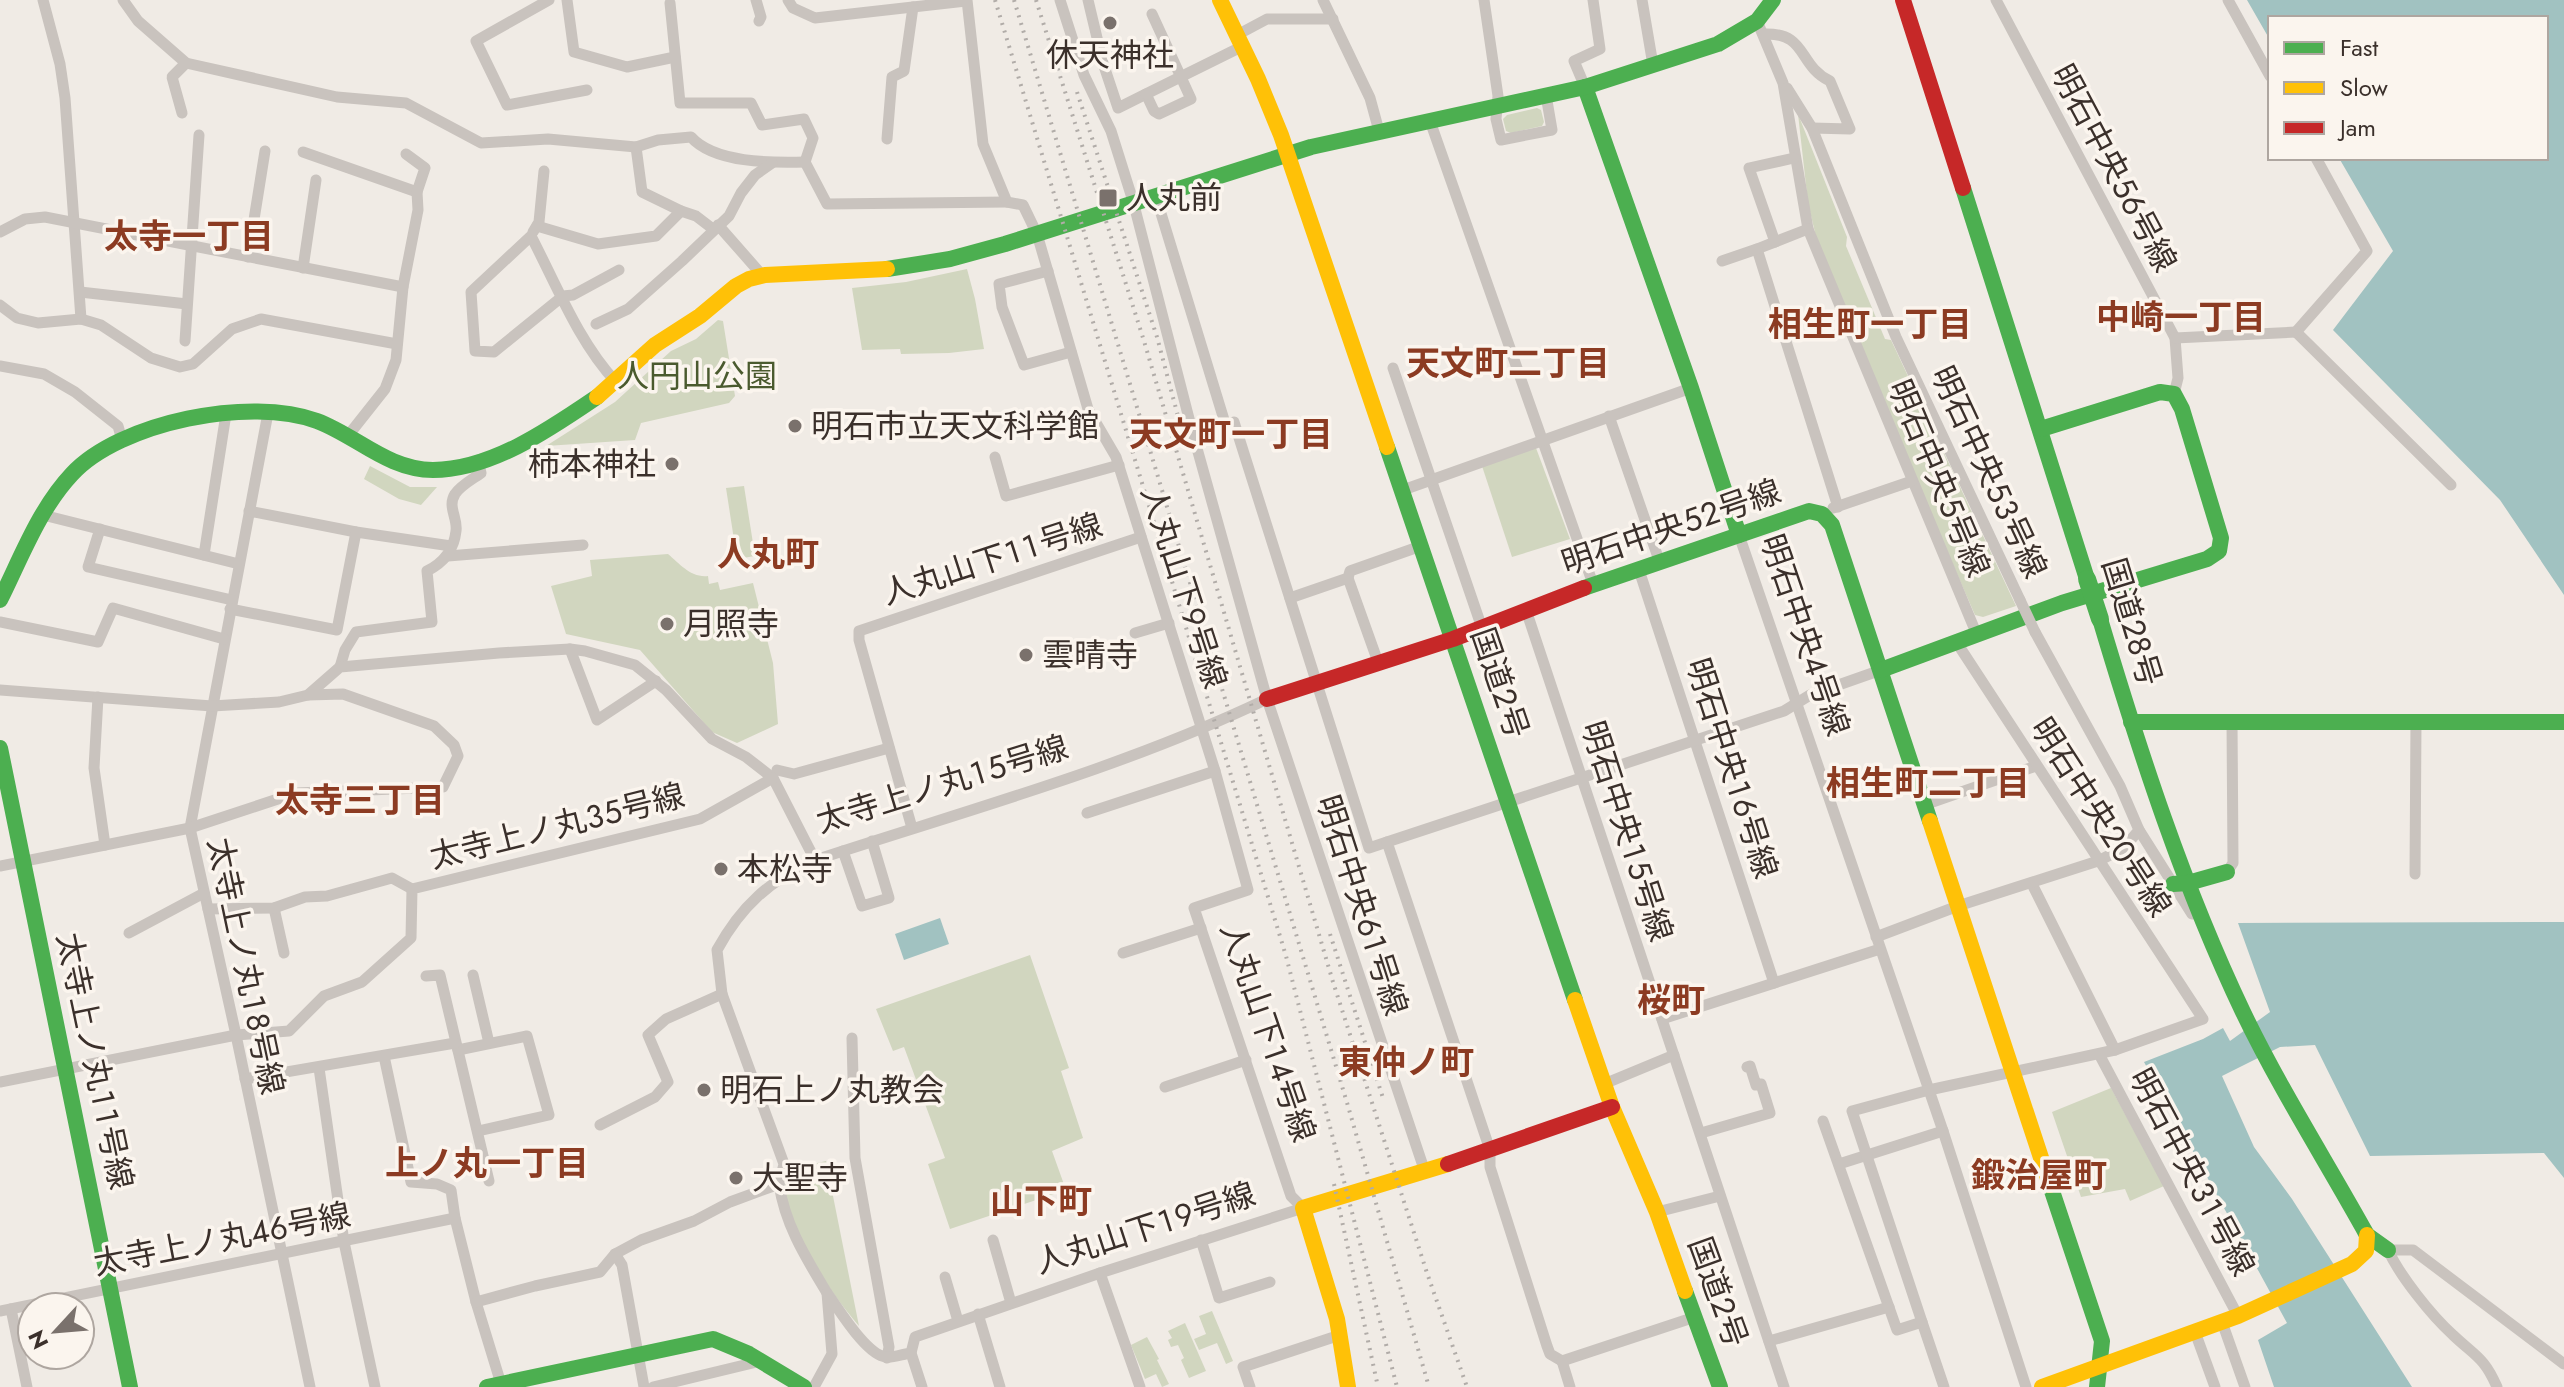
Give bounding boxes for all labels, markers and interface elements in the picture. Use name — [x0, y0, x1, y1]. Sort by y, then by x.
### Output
marker: 休天神社 — [1101, 14, 1119, 32]
legend — [2268, 16, 2548, 160]
text: Fast — [2340, 30, 2378, 65]
place label: 休天神社 — [1046, 32, 1174, 78]
street label: 明石中央５６号線 — [2040, 56, 2188, 280]
text: Slow — [2340, 70, 2388, 105]
text: Jam — [2337, 110, 2376, 145]
place label: 人丸前 — [1126, 175, 1222, 221]
marker: 人丸前 — [1097, 187, 1119, 209]
district label: 太寺一丁目 — [104, 212, 274, 261]
district label: 中崎一丁目 — [2096, 293, 2266, 342]
district label: 相生町一丁目 — [1768, 300, 1972, 349]
district label: 天文町二丁目 — [1406, 339, 1610, 388]
park label: 人円山公園 — [617, 353, 777, 399]
street label: 明石中央５３号線 — [1920, 358, 2058, 586]
street label: 明石中央５号線 — [1877, 372, 2001, 584]
place label: 明石市立天文科学館 — [811, 403, 1099, 449]
district label: 天文町一丁目 — [1129, 410, 1333, 459]
marker: 明石市立天文科学館 — [786, 417, 804, 435]
place label: 柿本神社 — [528, 441, 656, 487]
marker: 柿本神社 — [663, 455, 681, 473]
street label: 明石中央５２号線 — [1555, 468, 1787, 586]
street label: 人丸山下９号線 — [1130, 480, 1238, 694]
street label: 人丸山下１１号線 — [876, 502, 1108, 616]
street label: 明石中央４号線 — [1749, 528, 1861, 742]
district label: 人丸町 — [717, 530, 819, 579]
street label: 国道28号 — [2091, 552, 2173, 692]
place label: 月照寺 — [683, 601, 779, 647]
marker: 月照寺 — [658, 615, 676, 633]
street label: 国道2号 — [1460, 622, 1540, 744]
place label: 雲晴寺 — [1042, 632, 1138, 678]
marker: 雲晴寺 — [1017, 646, 1035, 664]
street label: 明石中央１６号線 — [1675, 652, 1789, 884]
street label: 明石中央２０号線 — [2019, 708, 2183, 926]
street label: 明石中央１５号線 — [1570, 715, 1684, 947]
street label: 太寺上ノ丸１５号線 — [810, 724, 1074, 844]
district label: 相生町二丁目 — [1826, 759, 2030, 808]
street label: 太寺上ノ丸３５号線 — [425, 772, 689, 880]
district label: 太寺三丁目 — [275, 776, 445, 825]
street label: 明石中央６１号線 — [1305, 789, 1419, 1021]
street label: 太寺上ノ丸１８号線 — [196, 834, 296, 1098]
place label: 本松寺 — [737, 846, 833, 892]
marker: 本松寺 — [712, 860, 730, 878]
street label: 人丸山下１４号線 — [1209, 916, 1327, 1148]
street label: 太寺上ノ丸１１号線 — [45, 929, 145, 1193]
district label: 桜町 — [1637, 976, 1705, 1025]
district label: 東仲ノ町 — [1338, 1038, 1474, 1087]
street label: 明石中央３１号線 — [2118, 1060, 2266, 1284]
place label: 明石上ノ丸教会 — [720, 1067, 944, 1113]
marker: 明石上ノ丸教会 — [695, 1081, 713, 1099]
district label: 上ノ丸一丁目 — [385, 1139, 589, 1188]
district label: 鍛治屋町 — [1971, 1151, 2107, 1200]
place label: 大聖寺 — [752, 1155, 848, 1201]
marker: 大聖寺 — [727, 1169, 745, 1187]
street label: 人丸山下１９号線 — [1029, 1171, 1261, 1285]
district label: 山下町 — [990, 1177, 1092, 1226]
street label: 太寺上ノ丸４６号線 — [89, 1192, 355, 1286]
street label: 国道2号 — [1677, 1230, 1759, 1354]
north arrow — [16, 1291, 96, 1371]
text: N — [20, 1325, 56, 1355]

